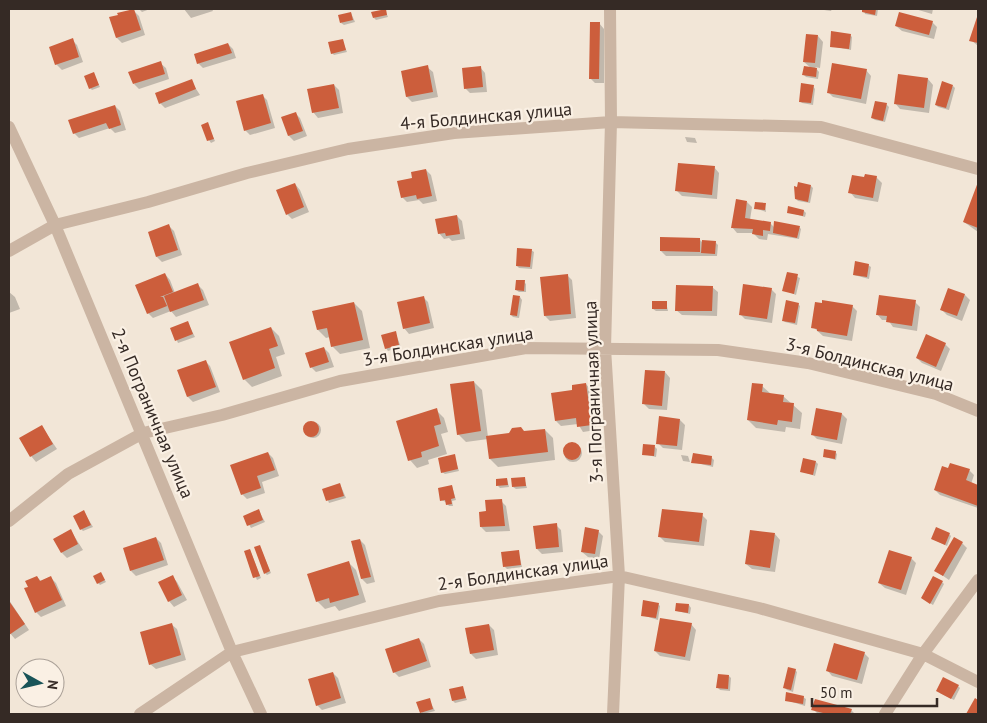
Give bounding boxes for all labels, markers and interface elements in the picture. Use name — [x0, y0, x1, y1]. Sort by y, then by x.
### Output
street label: 4-я Болдинская улица — [399, 97, 573, 135]
street label: 3-я Пограничная улица — [578, 300, 608, 484]
street label: 3-я Болдинская улица — [361, 321, 535, 371]
street label: 2-я Пограничная улица — [107, 324, 199, 502]
street label: 3-я Болдинская улица — [784, 332, 956, 396]
street label: 2-я Болдинская улица — [436, 549, 610, 595]
north arrow — [15, 658, 65, 708]
scale bar — [812, 676, 937, 708]
text: N — [43, 679, 62, 691]
text: 50 m — [820, 683, 853, 702]

